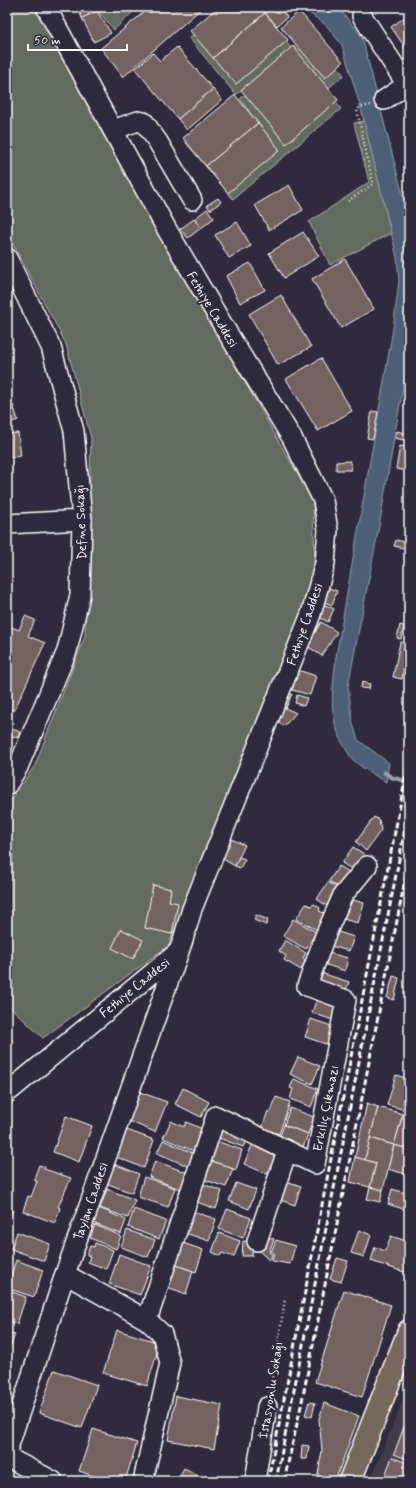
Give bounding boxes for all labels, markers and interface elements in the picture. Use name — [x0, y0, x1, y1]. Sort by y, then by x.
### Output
scale bar — [28, 26, 127, 52]
text: 50 m — [34, 33, 61, 49]
street label: Fethiye Caddesi — [182, 269, 241, 351]
street label: Defne Sokağı — [72, 484, 91, 560]
street label: Fethiye Caddesi — [283, 581, 327, 668]
street label: Fethiye Caddesi — [96, 955, 174, 1022]
street label: Erkılıç Çıkmazı — [310, 1064, 343, 1153]
street label: Taylan Caddesi — [70, 1160, 113, 1243]
street label: İstasyonlu Sokağı — [255, 1340, 288, 1440]

